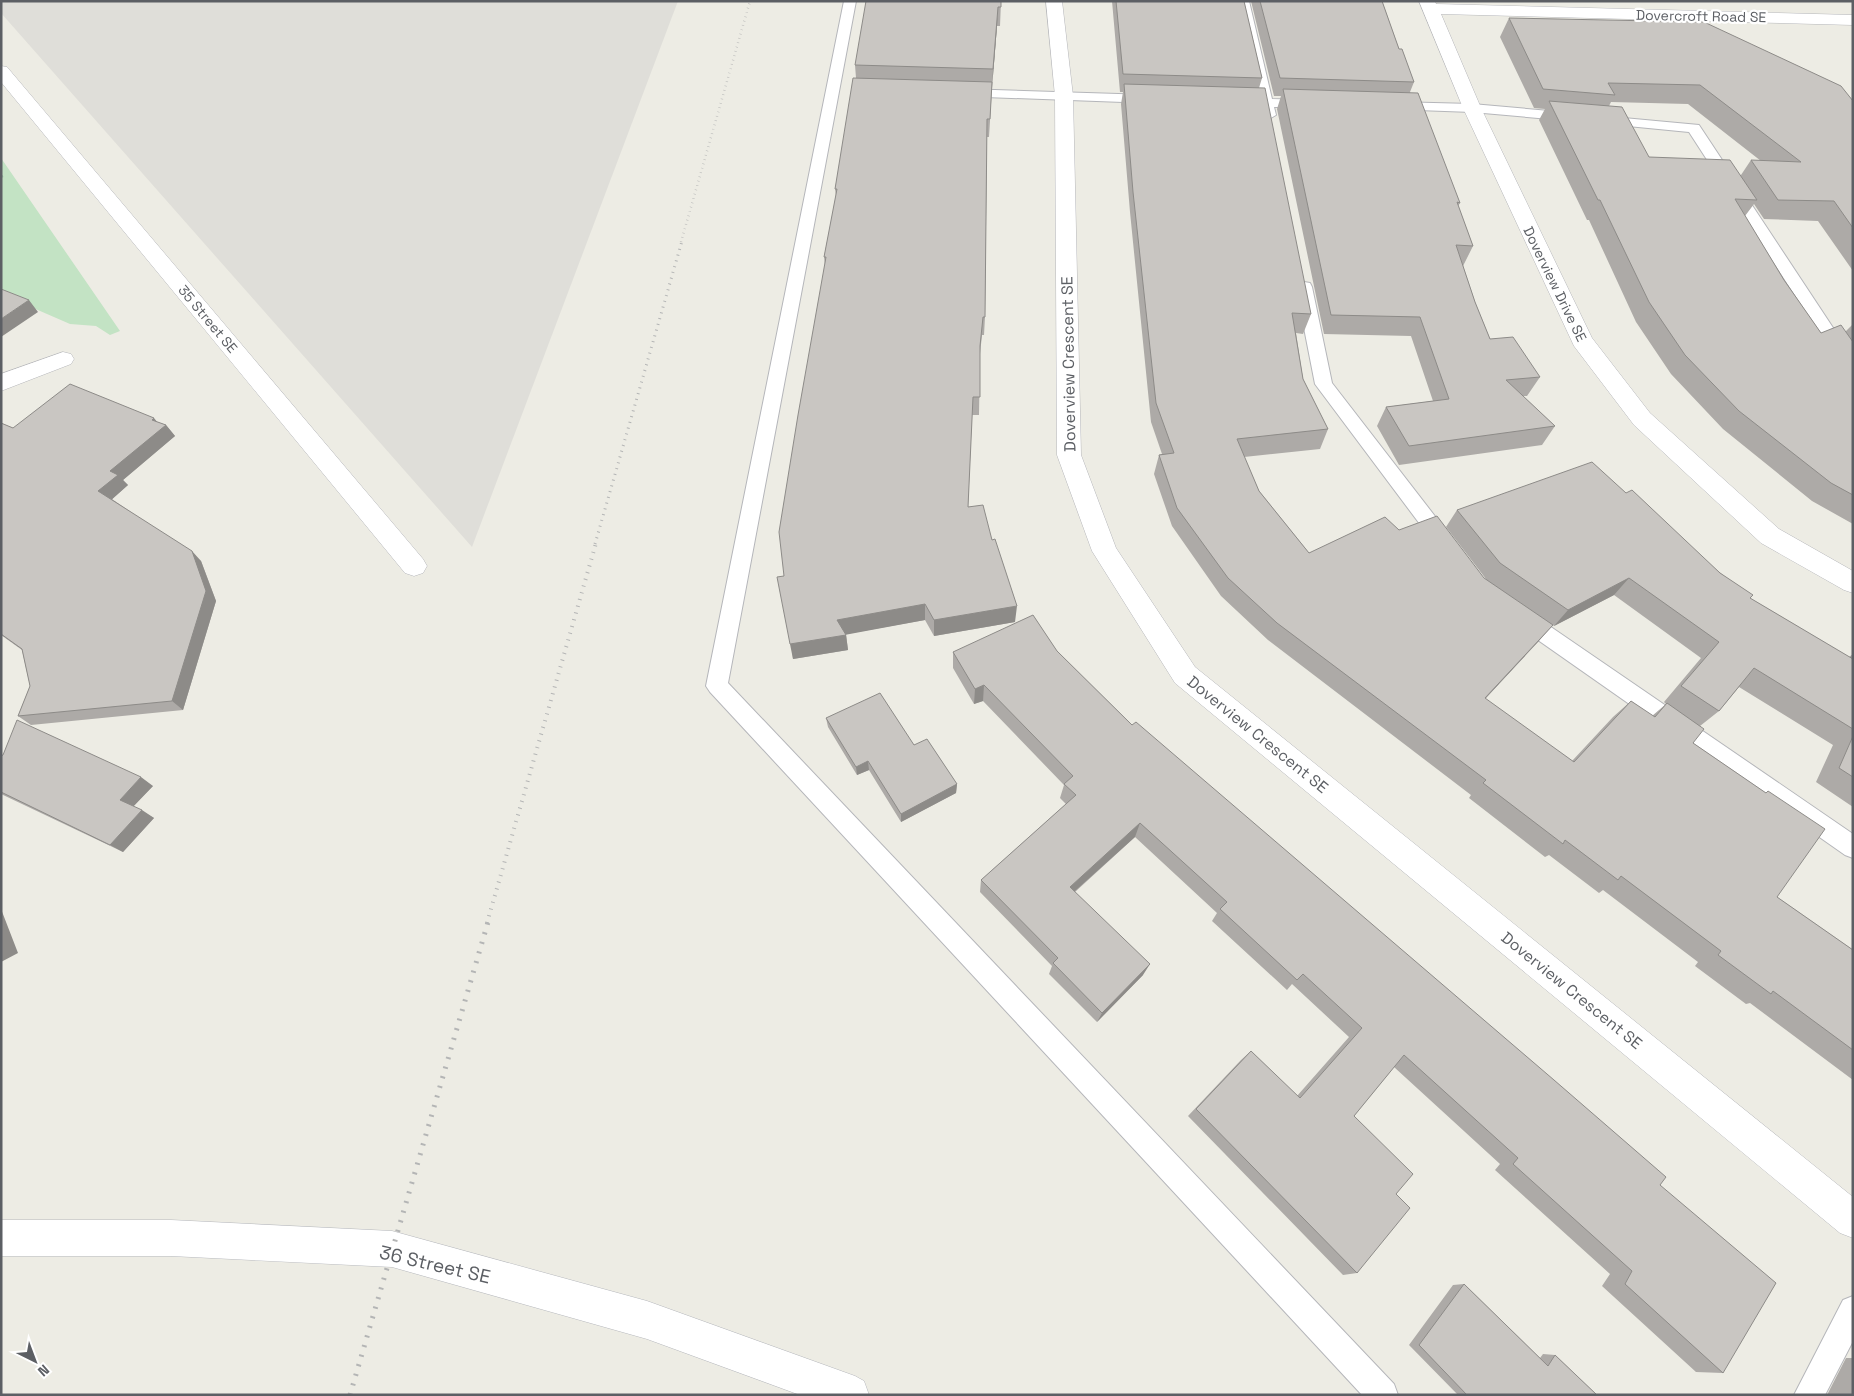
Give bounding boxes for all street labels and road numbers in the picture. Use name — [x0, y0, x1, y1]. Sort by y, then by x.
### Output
street label: Dovercroft Road SE — [1636, 6, 1766, 26]
street label: Doverview Drive SE — [1519, 223, 1591, 345]
street label: Doverview Crescent SE — [1056, 276, 1081, 452]
street label: 35 Street SE — [174, 281, 242, 357]
street label: Doverview Crescent SE — [1183, 671, 1333, 798]
street label: Doverview Crescent SE — [1497, 927, 1647, 1054]
street label: 36 Street SE — [377, 1240, 493, 1289]

